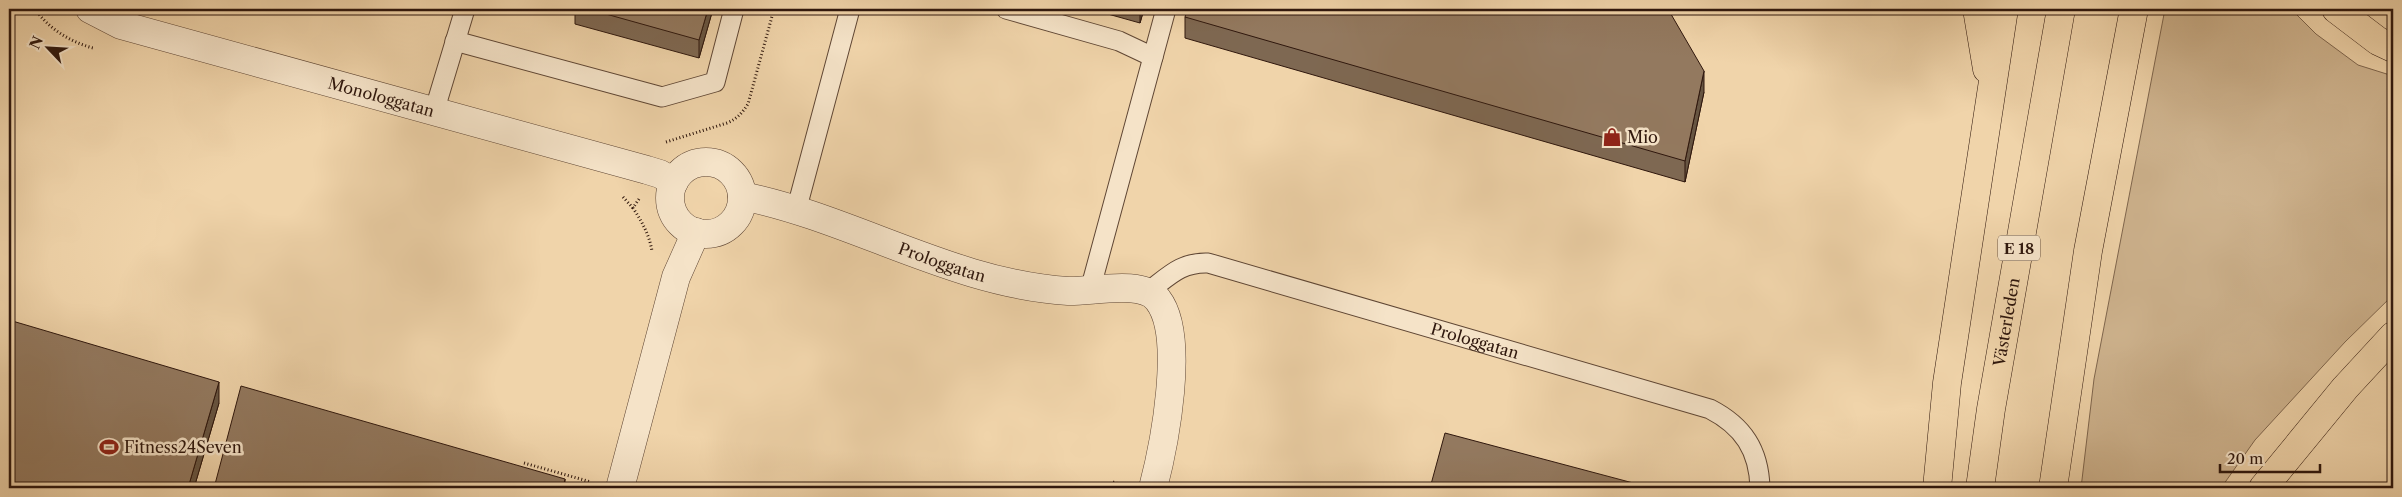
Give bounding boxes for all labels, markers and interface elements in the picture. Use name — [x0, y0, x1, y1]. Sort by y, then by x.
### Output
north arrow — [22, 22, 72, 72]
text: N — [25, 33, 47, 52]
street label: Monologgatan — [326, 73, 437, 121]
shop icon: Mio — [1601, 126, 1623, 148]
place label: Mio — [1627, 127, 1658, 147]
road number: E 18 — [1998, 236, 2040, 260]
street label: Prologgatan — [896, 238, 988, 286]
street label: Västerleden — [1988, 276, 2024, 369]
street label: Prologgatan — [1428, 318, 1521, 363]
sports icon: Fitness24Seven — [98, 436, 120, 458]
place label: Fitness24Seven — [124, 437, 242, 457]
scale bar — [2220, 442, 2320, 474]
text: 20 m — [2227, 449, 2263, 468]

